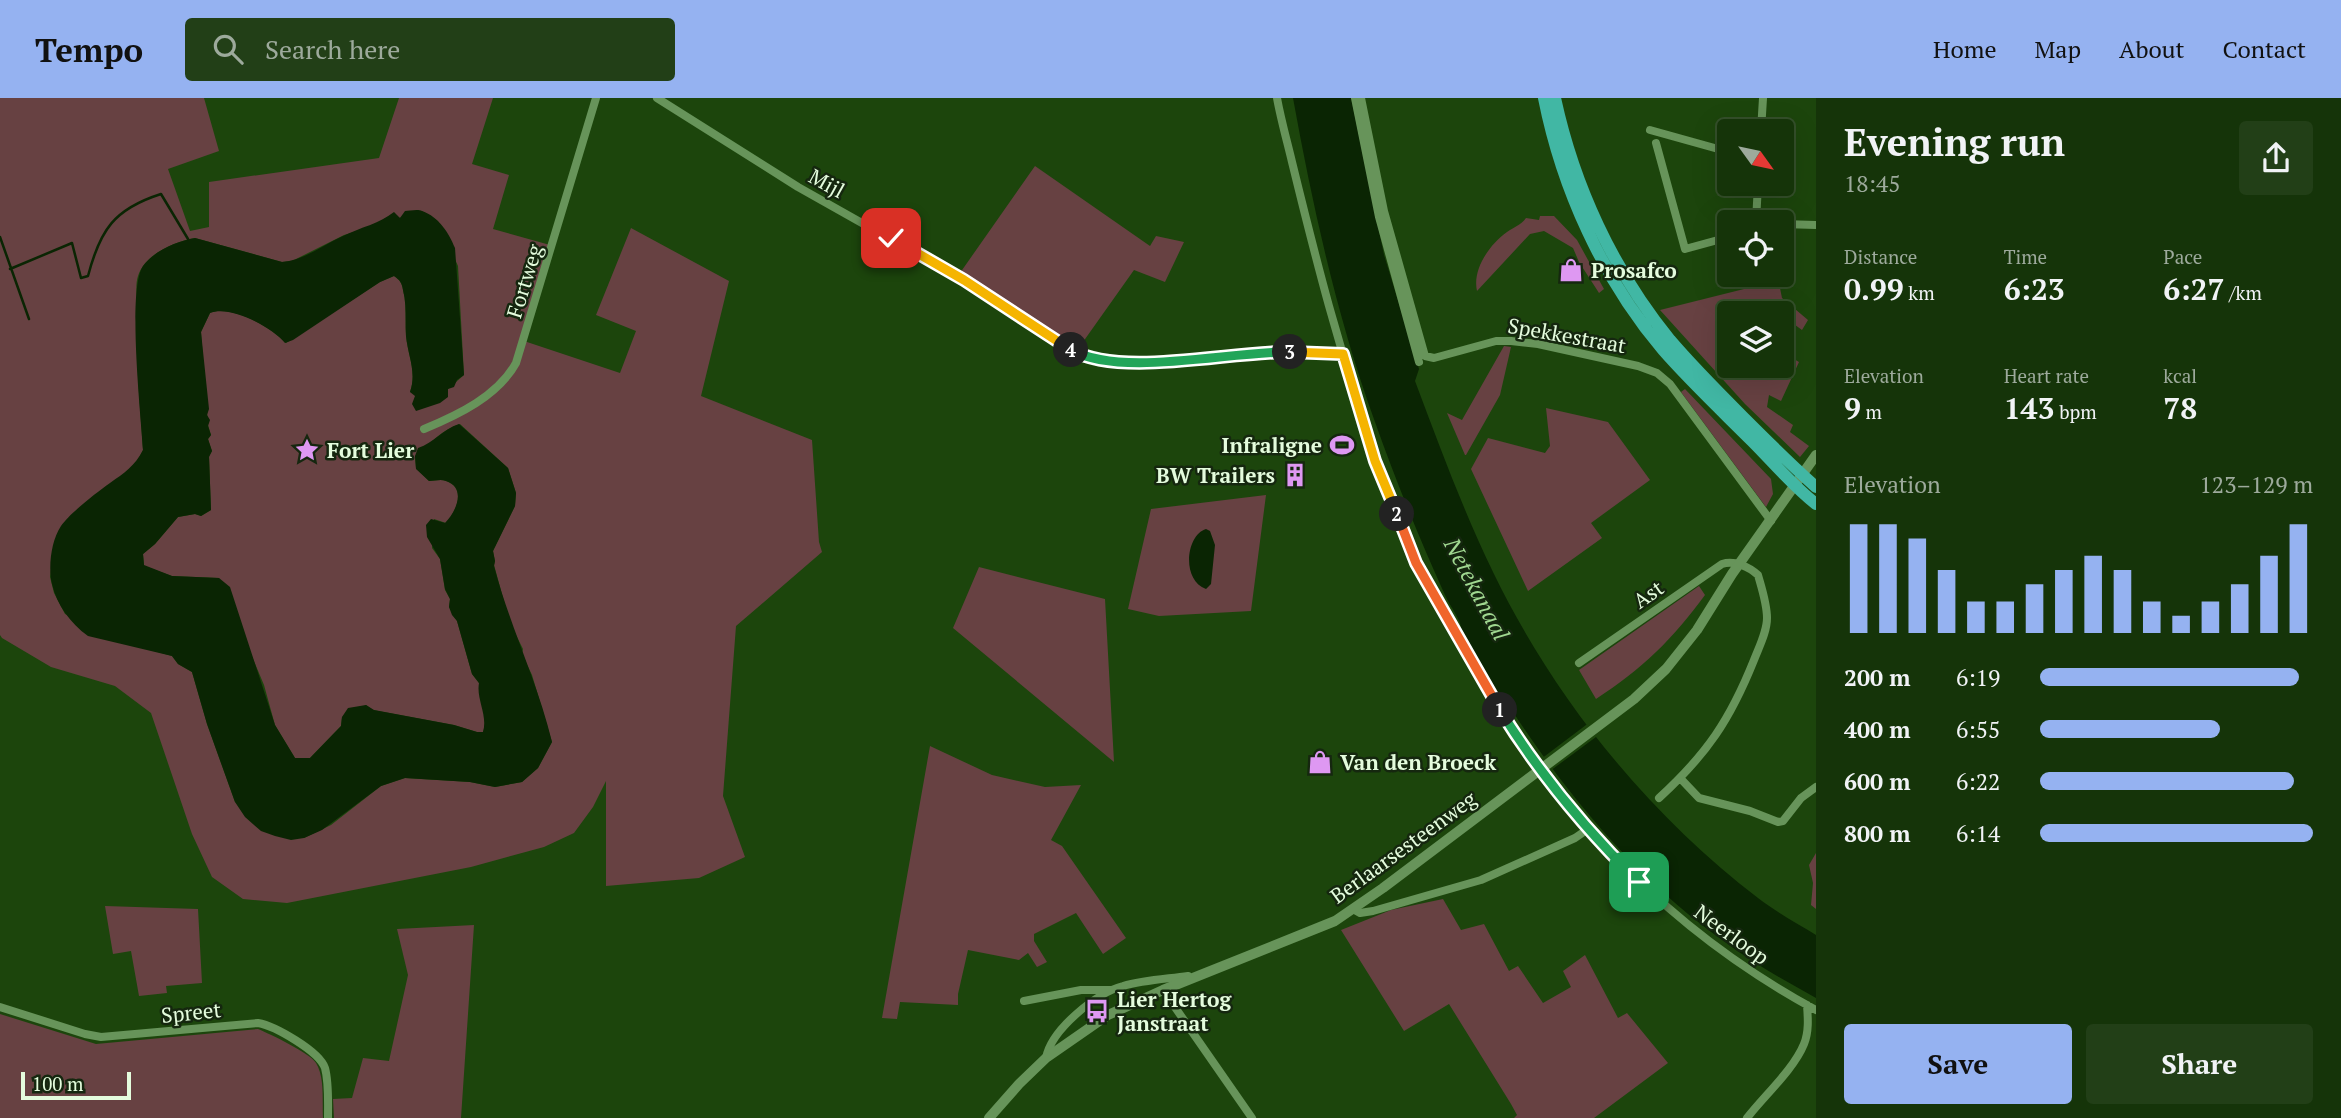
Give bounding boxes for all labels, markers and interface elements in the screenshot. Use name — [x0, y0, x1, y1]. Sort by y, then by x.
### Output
search box — [185, 18, 675, 81]
text: Tempo — [35, 28, 143, 71]
icon: search — [209, 30, 247, 68]
text: Search here — [265, 32, 400, 66]
text: Home — [1933, 33, 1997, 65]
text: Map — [2035, 33, 2081, 65]
text: About — [2119, 33, 2185, 65]
text: Contact — [2223, 33, 2306, 65]
text: Evening run — [1844, 117, 2065, 167]
north arrow — [1717, 119, 1794, 196]
map controls — [1717, 119, 1794, 378]
button: share — [2239, 121, 2313, 195]
street label: Mijl — [804, 162, 850, 204]
text: 18:45 — [1844, 168, 1901, 199]
pin — [861, 208, 921, 268]
button: locate — [1717, 210, 1794, 287]
icon: check — [872, 219, 910, 257]
street label: Fortweg — [500, 240, 549, 321]
text: Distance — [1844, 244, 1917, 269]
text: Time — [2004, 244, 2047, 269]
text: Pace — [2163, 244, 2202, 269]
shop icon: Prosafco — [1557, 256, 1585, 284]
place label: Prosafco — [1591, 256, 1677, 284]
text: 0.99 — [1844, 269, 1904, 309]
text: 6:23 — [2004, 269, 2065, 309]
text: 6:27 — [2163, 269, 2224, 309]
text: km — [1904, 280, 1935, 305]
text: /km — [2224, 280, 2262, 305]
button: layers — [1717, 301, 1794, 378]
street label: Spekkestraat — [1506, 311, 1629, 359]
pin: 4 — [1054, 332, 1088, 368]
pin: 3 — [1272, 334, 1308, 370]
text: 4 — [1065, 337, 1076, 362]
text: 3 — [1284, 339, 1295, 364]
text: Elevation — [1844, 363, 1924, 388]
text: Heart rate — [2004, 363, 2089, 388]
text: kcal — [2163, 363, 2197, 388]
text: 9 — [1844, 388, 1861, 428]
text: 143 — [2004, 388, 2055, 428]
text: 78 — [2163, 388, 2197, 428]
text: m — [1861, 399, 1882, 424]
text: bpm — [2055, 399, 2097, 424]
place label: Infraligne — [1222, 431, 1322, 459]
sports icon: Infraligne — [1328, 431, 1356, 459]
place icon: Fort Lier — [293, 436, 321, 464]
place label: Fort Lier — [327, 436, 414, 464]
place label: BW Trailers — [1156, 461, 1275, 489]
building icon: BW Trailers — [1281, 461, 1309, 489]
text: Elevation — [1844, 469, 1941, 500]
text: 123–129 m — [2200, 469, 2313, 500]
pin: 2 — [1380, 496, 1414, 532]
text: 2 — [1391, 501, 1402, 526]
water label: Netekanaal — [1437, 531, 1517, 646]
street label: Ast — [1627, 573, 1669, 614]
text: 200 m — [1844, 662, 1910, 693]
text: 6:19 — [1956, 662, 2000, 693]
pin: 1 — [1482, 692, 1518, 728]
text: 1 — [1494, 697, 1505, 722]
text: 400 m — [1844, 714, 1910, 745]
text: 6:55 — [1956, 714, 2000, 745]
shop icon: Van den Broeck — [1306, 748, 1334, 776]
place label: Van den Broeck — [1340, 748, 1497, 776]
text: 600 m — [1844, 766, 1910, 797]
text: 6:22 — [1956, 766, 2000, 797]
street label: Berlaarsesteenweg — [1324, 784, 1482, 909]
text: 800 m — [1844, 818, 1910, 849]
text: 6:14 — [1956, 818, 2000, 849]
pin — [1609, 852, 1669, 912]
icon: arrive — [1620, 863, 1658, 901]
street label: Neerloop — [1689, 897, 1775, 971]
place label: Lier Hertog Janstraat — [1117, 985, 1233, 1037]
street label: Spreet — [160, 995, 223, 1029]
bus stop icon: Lier Hertog Janstraat — [1083, 997, 1111, 1025]
button: Save — [1844, 1024, 2072, 1104]
button: Share — [2086, 1024, 2313, 1104]
scale bar — [21, 1069, 131, 1101]
text: 100 m — [32, 1071, 83, 1096]

